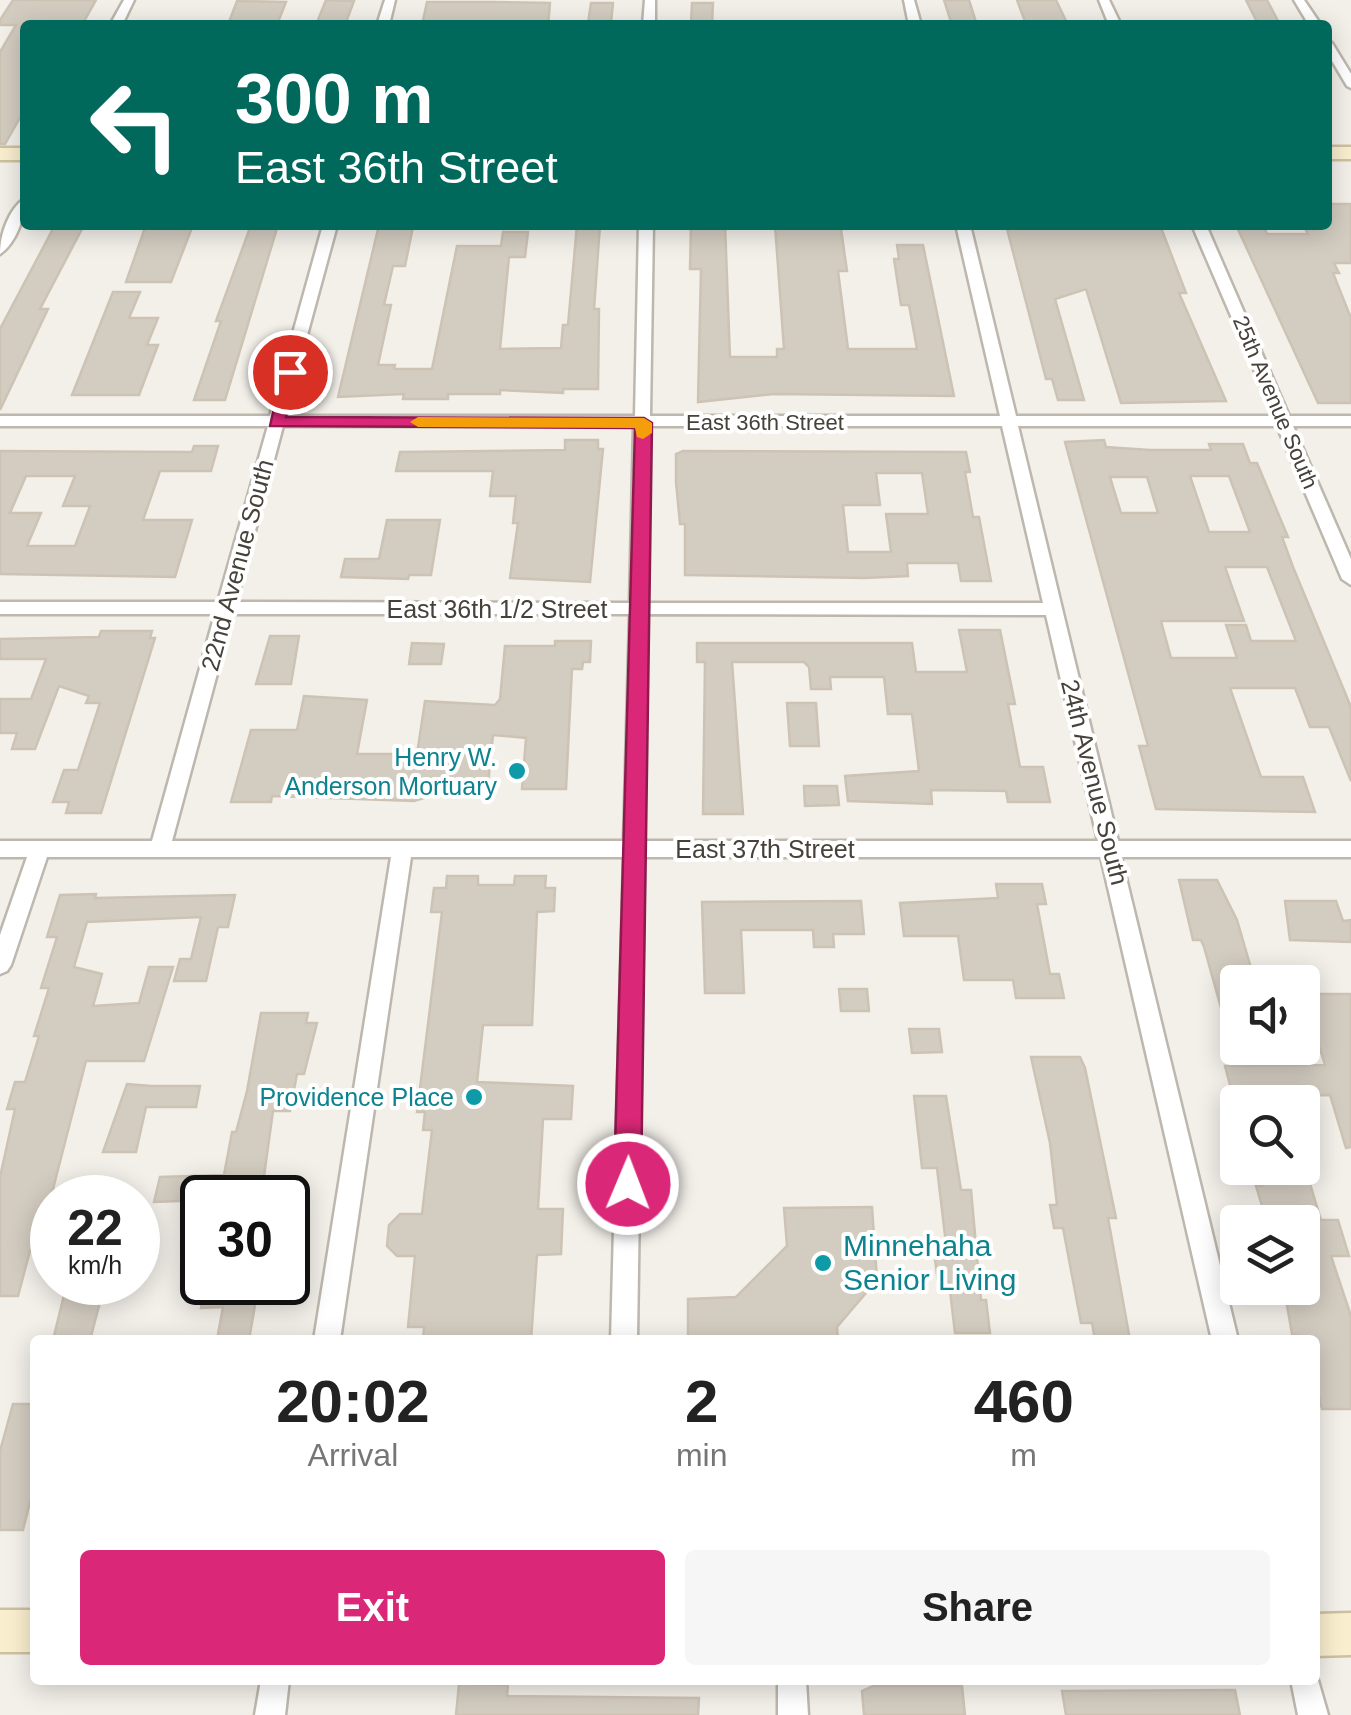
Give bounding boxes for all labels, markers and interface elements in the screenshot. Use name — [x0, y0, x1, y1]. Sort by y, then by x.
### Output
icon: left — [70, 60, 200, 190]
text: 300 m — [235, 60, 433, 138]
text: East 36th Street — [235, 142, 558, 193]
street label: 25th Avenue South — [1228, 312, 1323, 492]
pin — [248, 330, 333, 415]
icon: arrive — [263, 345, 318, 400]
street label: East 36th Street — [686, 410, 844, 435]
street label: 22nd Avenue South — [195, 456, 279, 674]
street label: East 36th 1/2 Street — [387, 595, 608, 623]
street label: 24th Avenue South — [1056, 676, 1134, 888]
place label: Henry W. Anderson Mortuary — [284, 743, 497, 800]
marker: Henry W. Anderson Mortuary — [506, 760, 528, 782]
street label: East 37th Street — [675, 835, 855, 863]
map controls — [1220, 965, 1320, 1305]
button: sound — [1220, 965, 1320, 1065]
place label: Providence Place — [259, 1083, 454, 1111]
button: search — [1220, 1085, 1320, 1185]
marker: Providence Place — [463, 1086, 485, 1108]
position arrow — [576, 1132, 680, 1236]
speed limit sign: 30 — [180, 1175, 310, 1305]
text: 22 — [67, 1200, 123, 1256]
button: layers — [1220, 1205, 1320, 1305]
place label: Minnehaha Senior Living — [843, 1229, 1016, 1296]
text: km/h — [68, 1251, 122, 1279]
marker: Minnehaha Senior Living — [812, 1252, 834, 1274]
text: 20:02 — [276, 1368, 430, 1435]
text: 2 — [685, 1368, 718, 1435]
text: 460 — [974, 1368, 1074, 1435]
text: Arrival — [308, 1437, 398, 1473]
text: min — [676, 1437, 727, 1473]
text: m — [1010, 1437, 1037, 1473]
button: Exit — [80, 1550, 665, 1665]
button: Share — [685, 1550, 1270, 1665]

